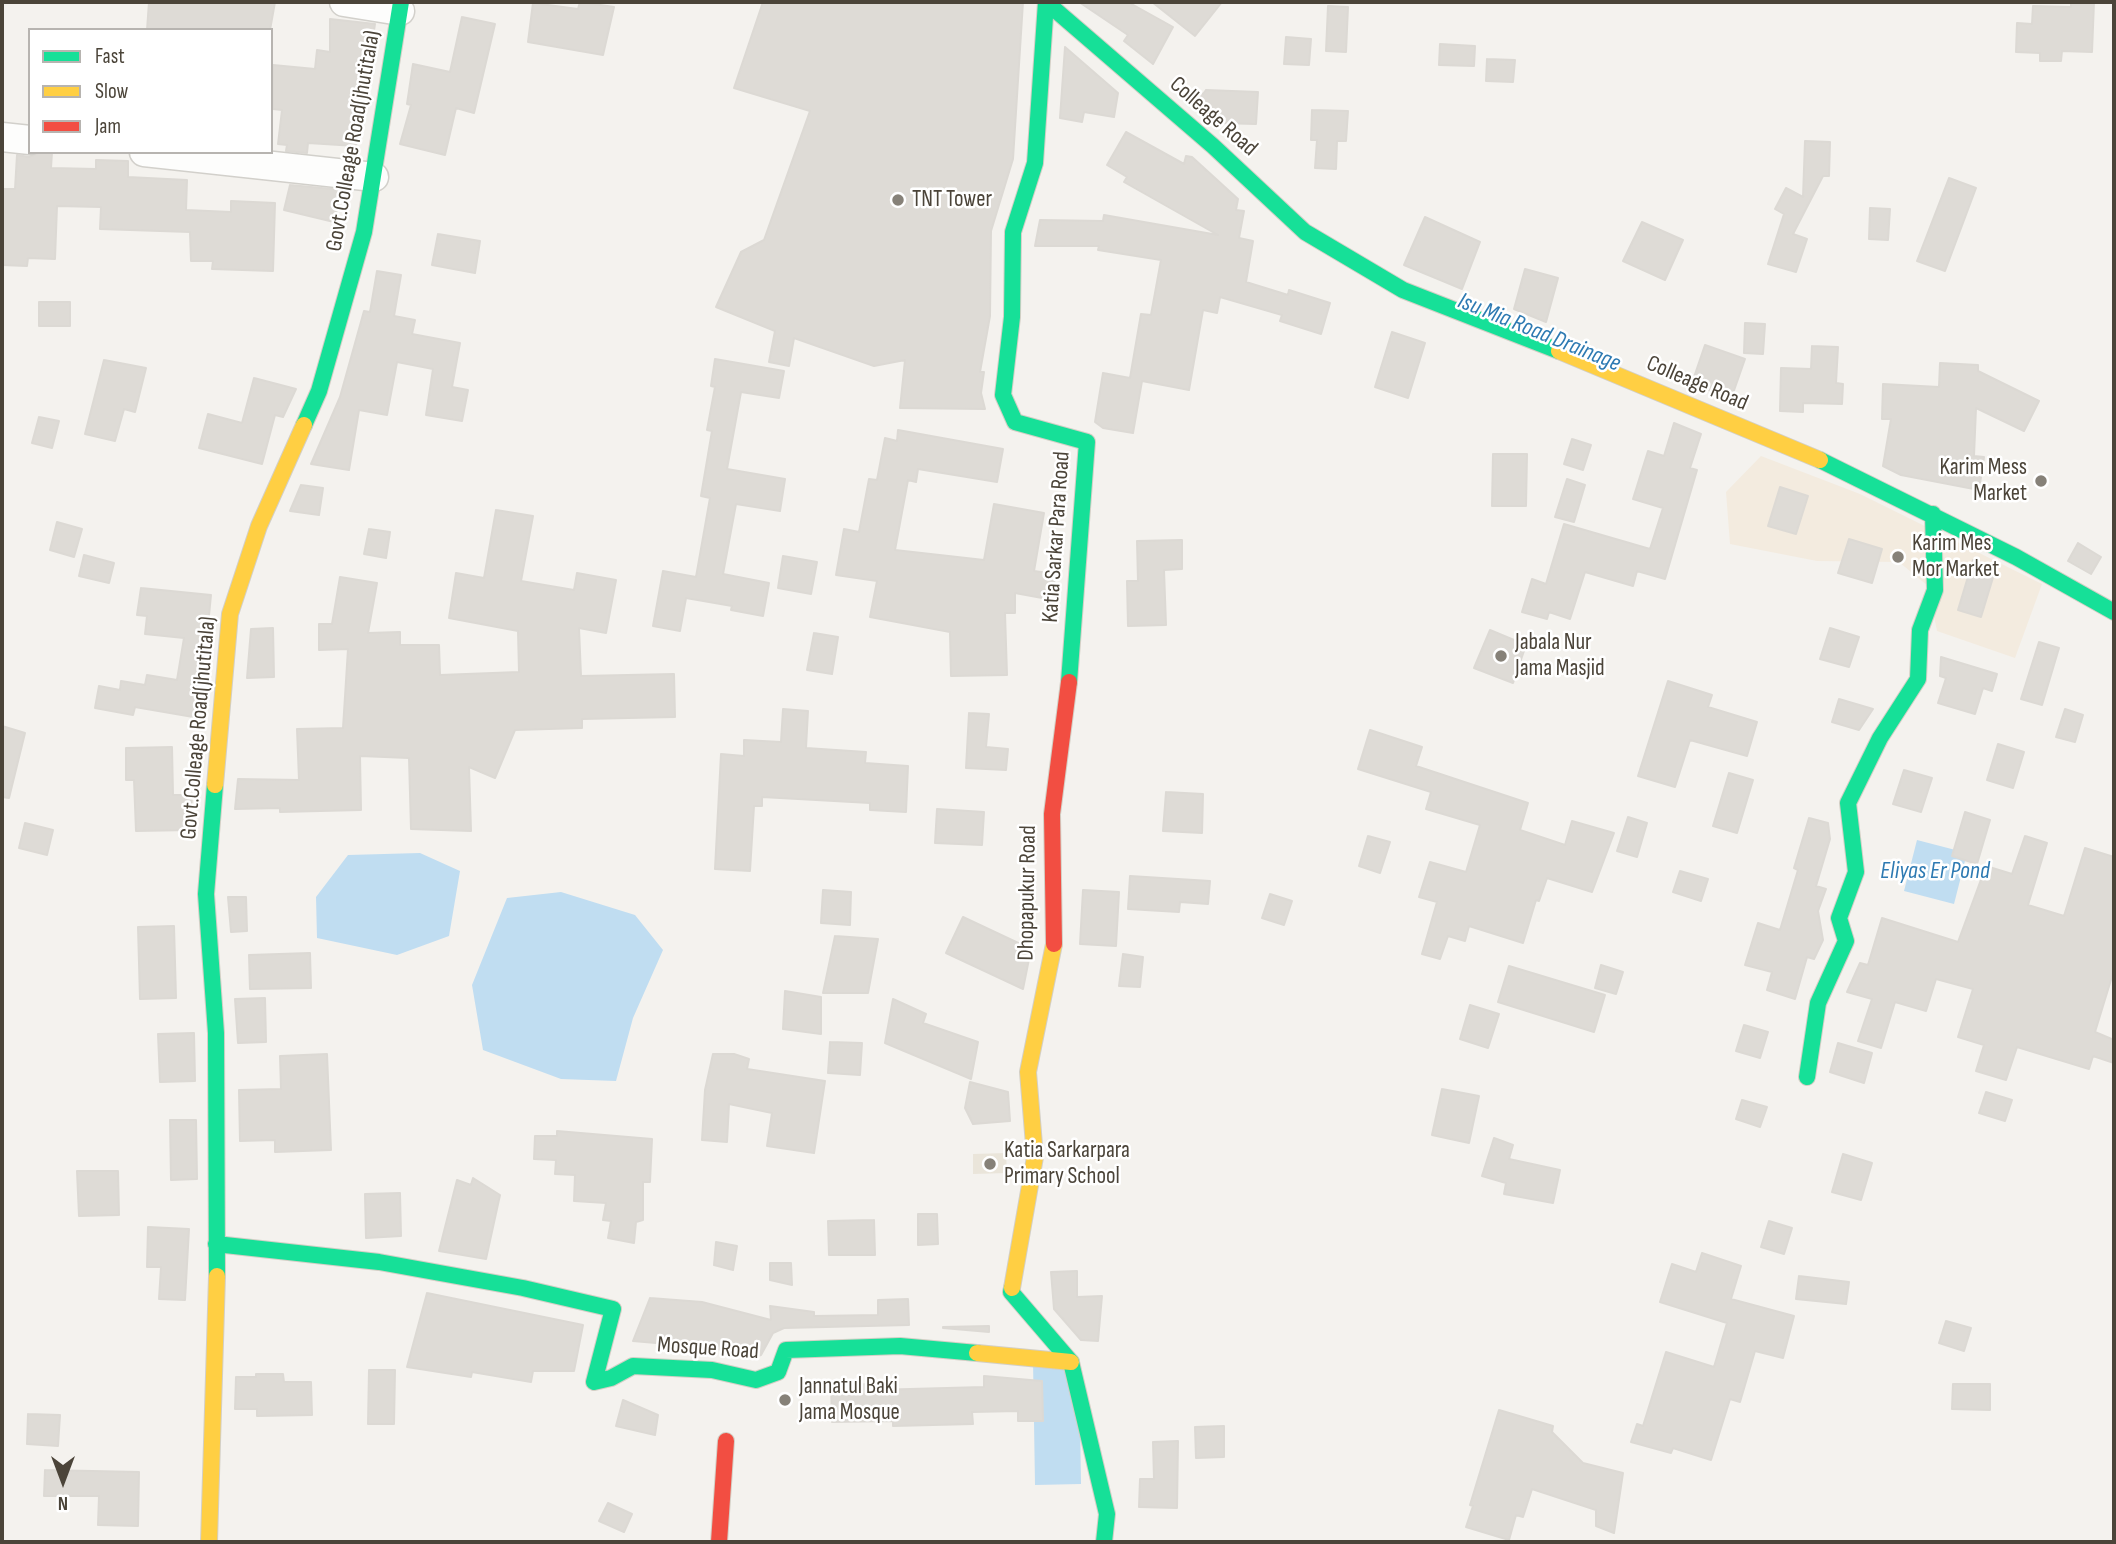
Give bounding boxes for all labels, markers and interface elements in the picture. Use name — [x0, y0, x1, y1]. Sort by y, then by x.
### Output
legend — [28, 28, 273, 154]
street label: Govt.Colleage Road(jhutitala) — [321, 28, 387, 254]
text: Fast — [95, 44, 125, 69]
street label: Colleage Road — [1163, 71, 1263, 163]
text: Slow — [95, 79, 128, 104]
text: Jam — [95, 114, 121, 139]
place label: TNT Tower — [912, 186, 992, 214]
marker: TNT Tower — [890, 192, 906, 208]
water label: Isu Mia Road Drainage — [1453, 287, 1625, 379]
street label: Colleage Road — [1642, 350, 1752, 418]
street label: Katia Sarkar Para Road — [1037, 451, 1077, 623]
place label: Karim Mess Market — [1939, 454, 2027, 508]
marker: Karim Mess Market — [2033, 473, 2049, 489]
place label: Karim Mes Mor Market — [1912, 530, 1999, 584]
marker: Karim Mes Mor Market — [1890, 549, 1906, 565]
street label: Govt.Colleage Road(jhutitala) — [176, 615, 222, 841]
place label: Jabala Nur Jama Masjid — [1515, 629, 1605, 683]
marker: Jabala Nur Jama Masjid — [1493, 648, 1509, 664]
street label: Dhopapukur Road — [1013, 825, 1043, 961]
water label: Eliyas Er Pond — [1880, 858, 1990, 886]
place label: Katia Sarkarpara Primary School — [1004, 1137, 1130, 1191]
marker: Katia Sarkarpara Primary School — [982, 1156, 998, 1172]
street label: Mosque Road — [656, 1332, 760, 1366]
place label: Jannatul Baki Jama Mosque — [799, 1373, 900, 1427]
marker: Jannatul Baki Jama Mosque — [777, 1392, 793, 1408]
north arrow — [28, 1446, 98, 1516]
text: N — [58, 1491, 68, 1514]

